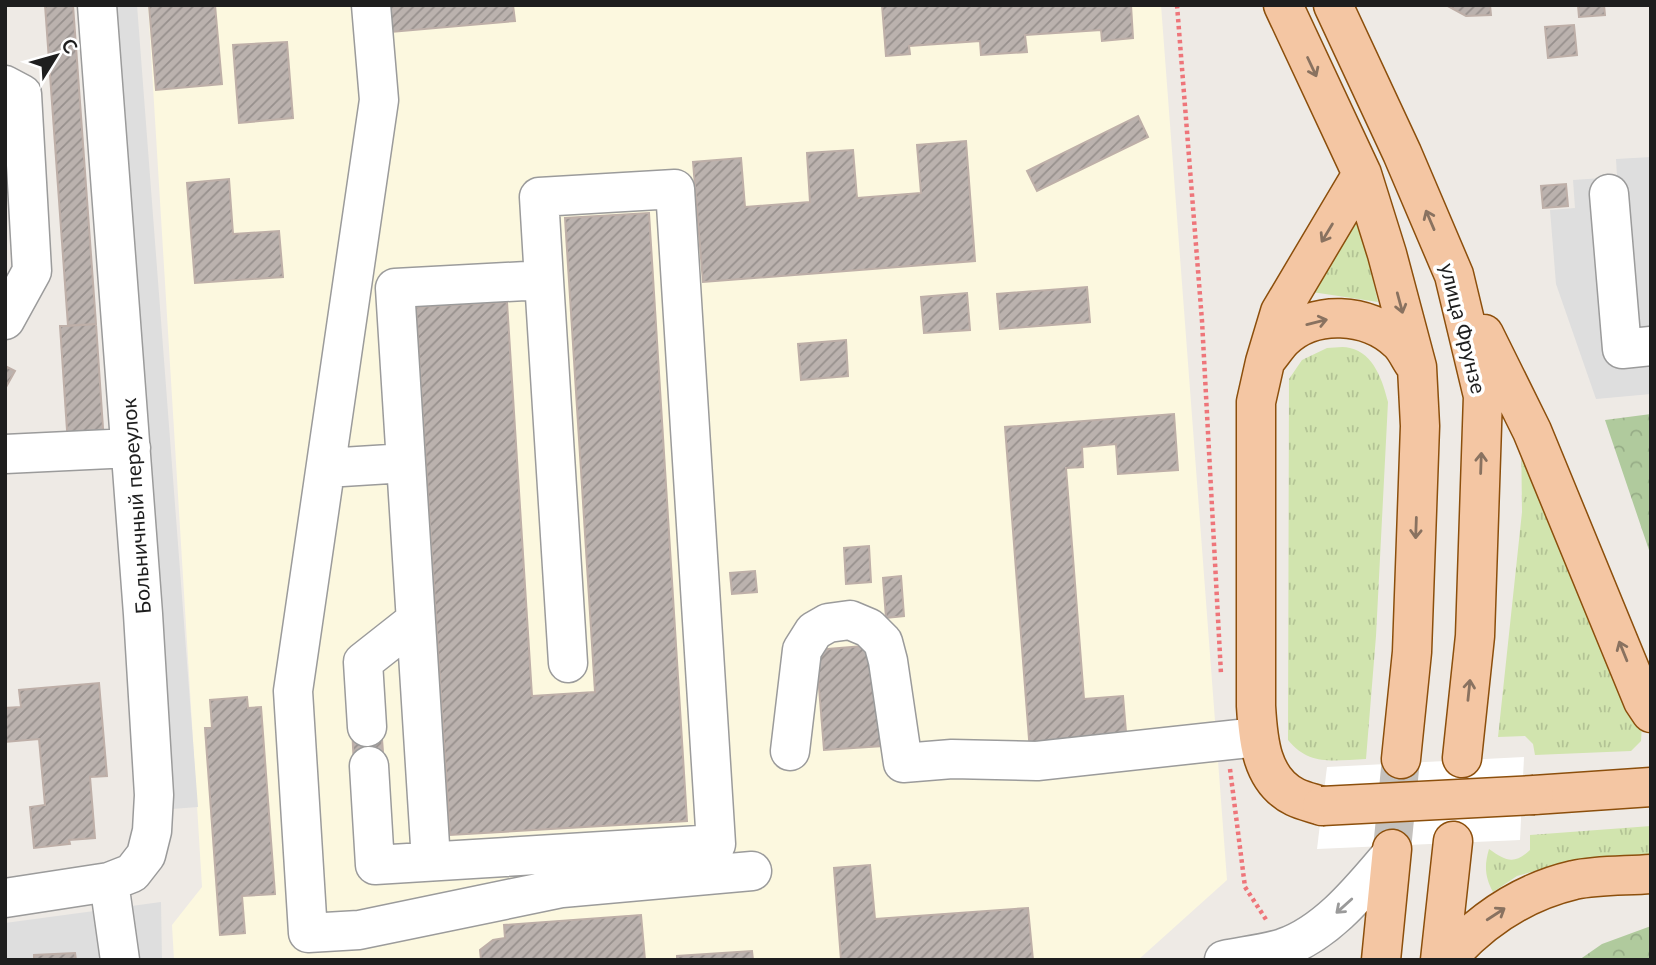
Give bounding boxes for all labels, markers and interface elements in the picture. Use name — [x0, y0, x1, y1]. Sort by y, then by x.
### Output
north arrow — [21, 21, 91, 91]
text: С — [57, 34, 83, 58]
one-way arrow — [1306, 56, 1319, 77]
one-way arrow — [1423, 209, 1436, 231]
one-way arrow — [1320, 222, 1333, 243]
street label: улица Фрунзе — [1436, 260, 1492, 396]
one-way arrow — [1394, 291, 1407, 313]
one-way arrow — [1306, 315, 1328, 328]
street label: Больничный переулок — [115, 397, 155, 615]
one-way arrow — [1475, 452, 1488, 475]
one-way arrow — [1410, 516, 1423, 539]
one-way arrow — [1615, 641, 1628, 662]
one-way arrow — [1463, 679, 1476, 702]
one-way arrow — [1336, 898, 1353, 915]
one-way arrow — [1486, 907, 1505, 922]

